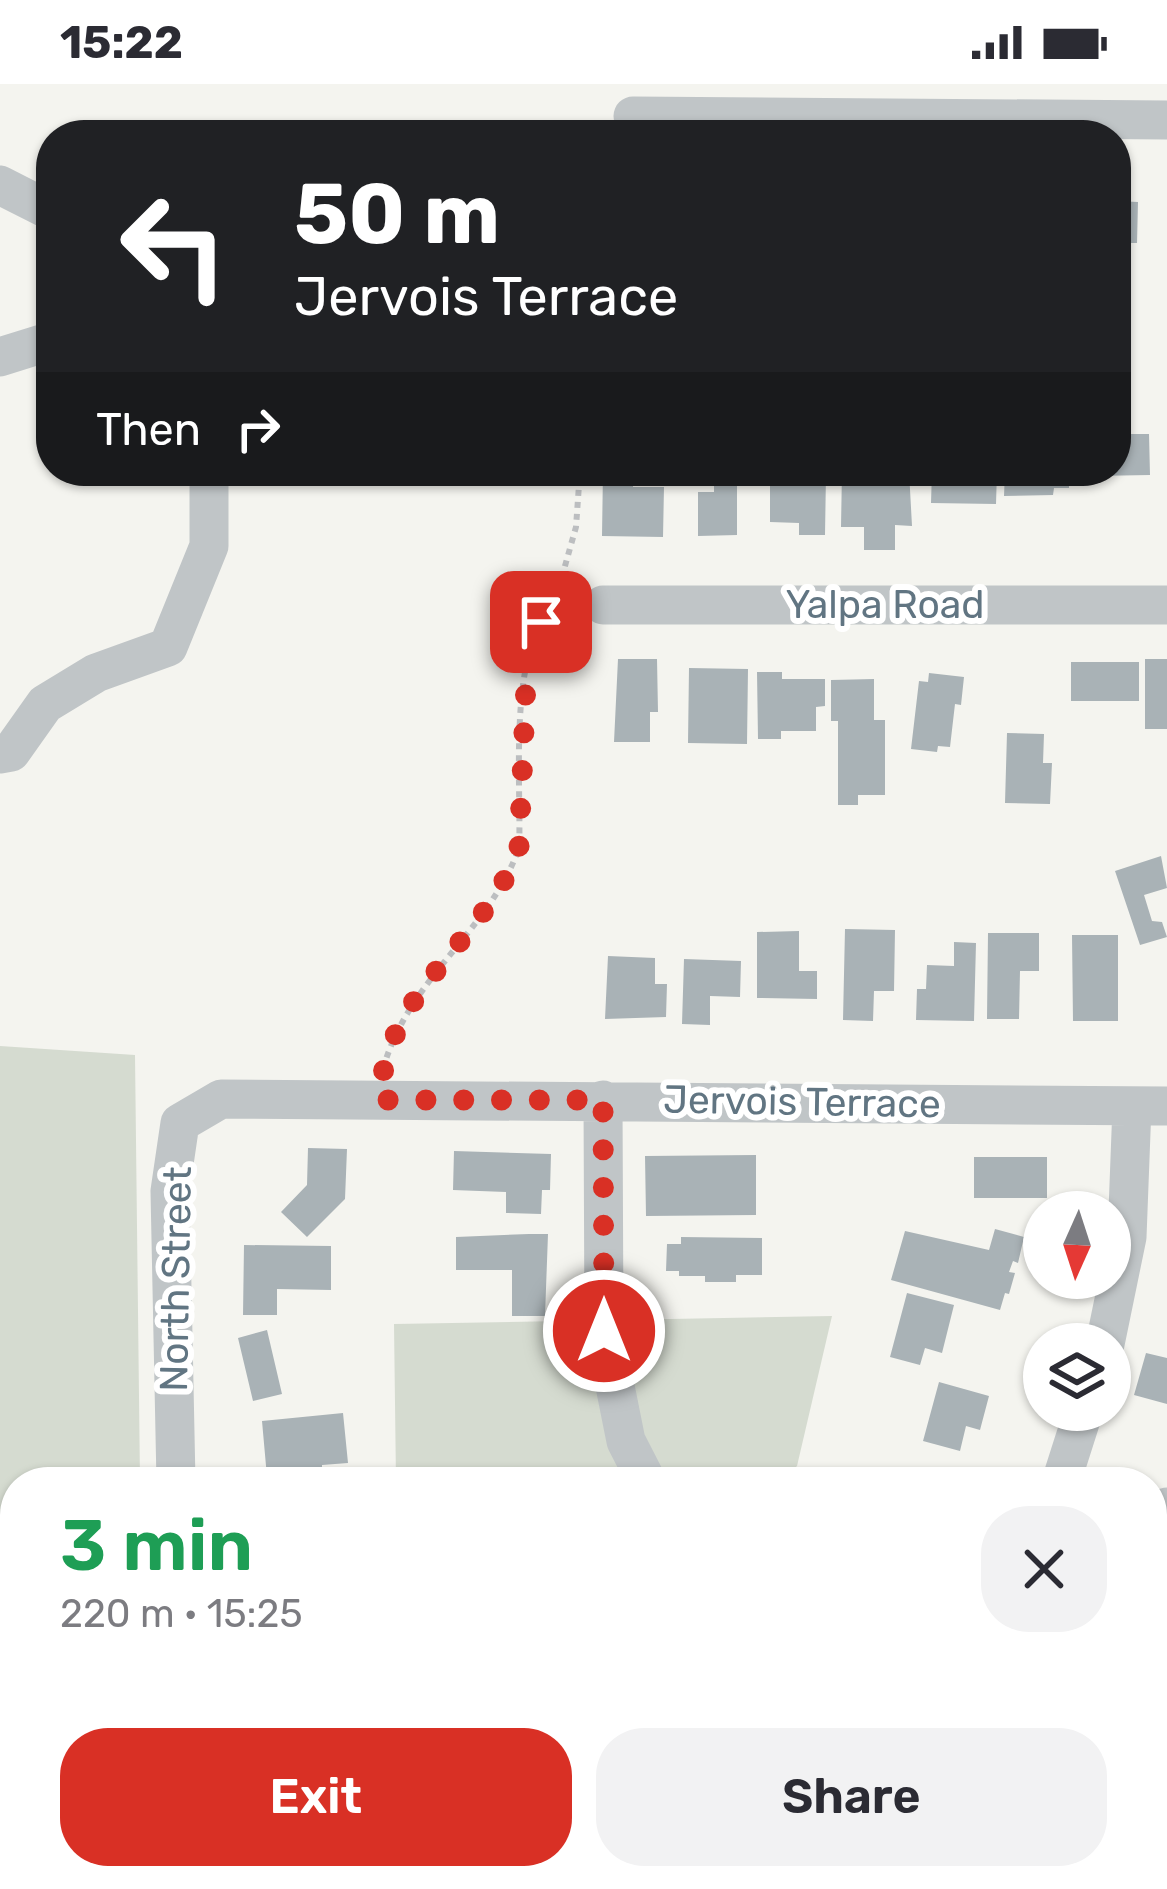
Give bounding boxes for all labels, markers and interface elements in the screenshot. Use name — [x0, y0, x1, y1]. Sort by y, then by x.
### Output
text: 15:22 — [60, 16, 183, 69]
text: 50 m — [294, 164, 500, 264]
icon: left — [96, 168, 252, 324]
text: Jervois Terrace — [294, 265, 678, 329]
icon: right — [225, 396, 291, 462]
text: Then — [96, 403, 201, 456]
pin — [490, 571, 592, 673]
street label: Yalpa Road — [785, 582, 985, 628]
icon: arrive — [508, 589, 574, 655]
street label: Jervois Terrace — [663, 1077, 941, 1127]
street label: North Street — [151, 1166, 201, 1392]
north arrow — [1023, 1191, 1131, 1299]
map controls — [1023, 1191, 1131, 1431]
position arrow — [541, 1268, 667, 1394]
button: layers — [1023, 1323, 1131, 1431]
text: 3 min — [60, 1503, 253, 1588]
button: close — [981, 1506, 1107, 1632]
text: 220 m · 15:25 — [60, 1591, 303, 1637]
button: Exit — [60, 1728, 572, 1866]
button: Share — [596, 1728, 1107, 1866]

